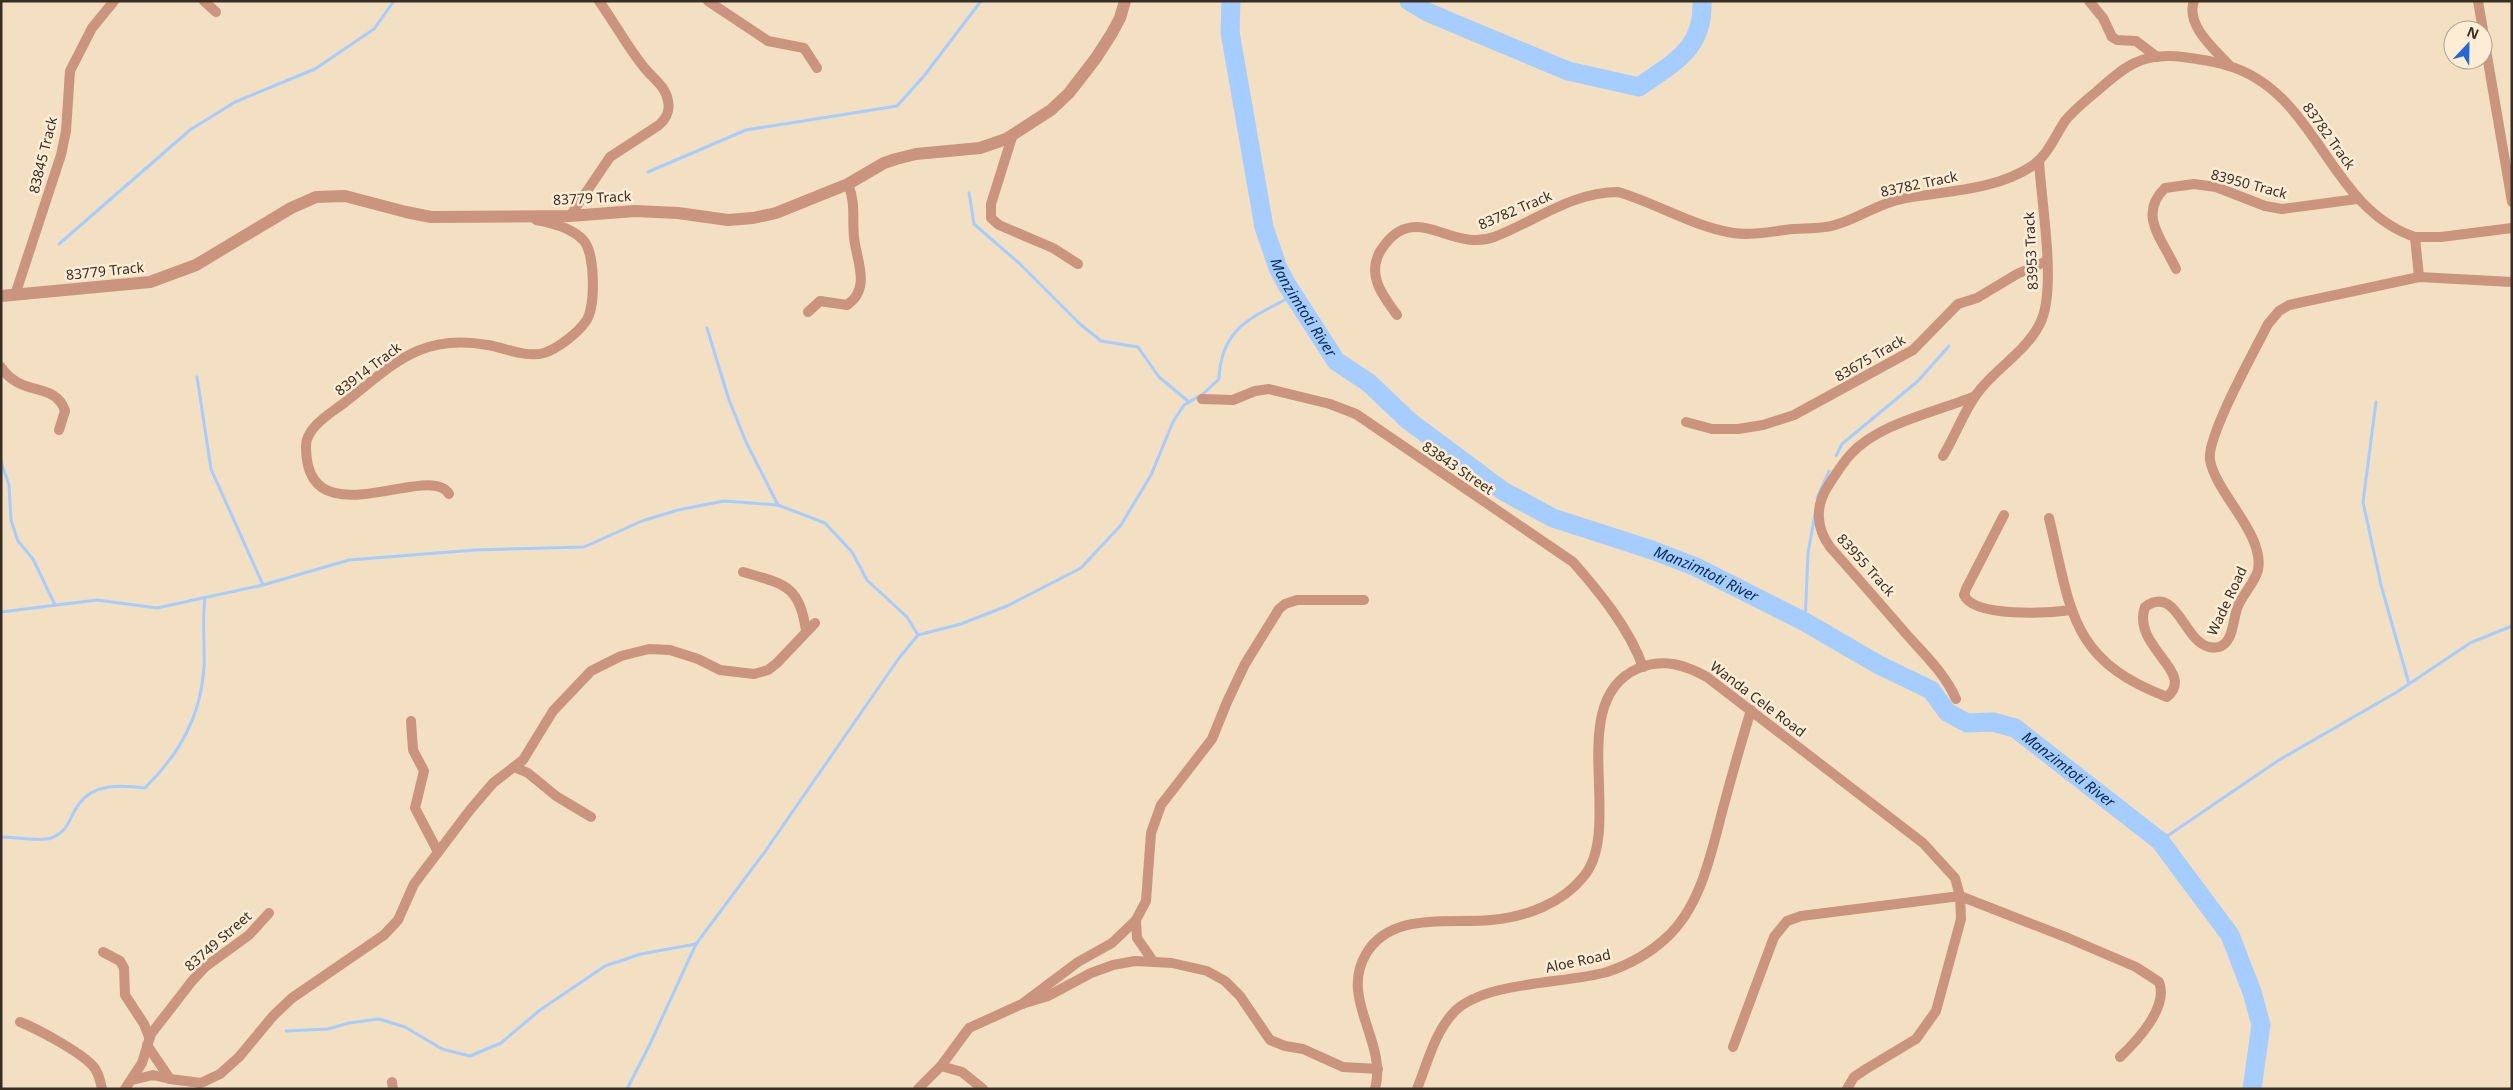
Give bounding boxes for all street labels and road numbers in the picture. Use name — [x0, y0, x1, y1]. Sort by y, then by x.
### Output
street label: 83782 Track — [2299, 98, 2360, 173]
street label: 83845 Track — [24, 114, 61, 195]
street label: 83950 Track — [2209, 164, 2290, 203]
street label: 83782 Track — [1879, 166, 1960, 201]
street label: 83782 Track — [1475, 185, 1555, 234]
street label: 83779 Track — [552, 186, 632, 209]
street label: 83953 Track — [2019, 211, 2042, 291]
street label: 83779 Track — [65, 257, 145, 284]
street label: 83675 Track — [1831, 330, 1909, 385]
street label: 83914 Track — [331, 337, 405, 400]
street label: 83843 Street — [1419, 437, 1498, 499]
street label: 83955 Track — [1833, 529, 1900, 601]
street label: Wade Road — [2202, 563, 2251, 639]
street label: Wanda Cele Road — [1707, 656, 1810, 741]
street label: 83749 Street — [180, 906, 255, 975]
street label: Aloe Road — [1544, 944, 1612, 977]

